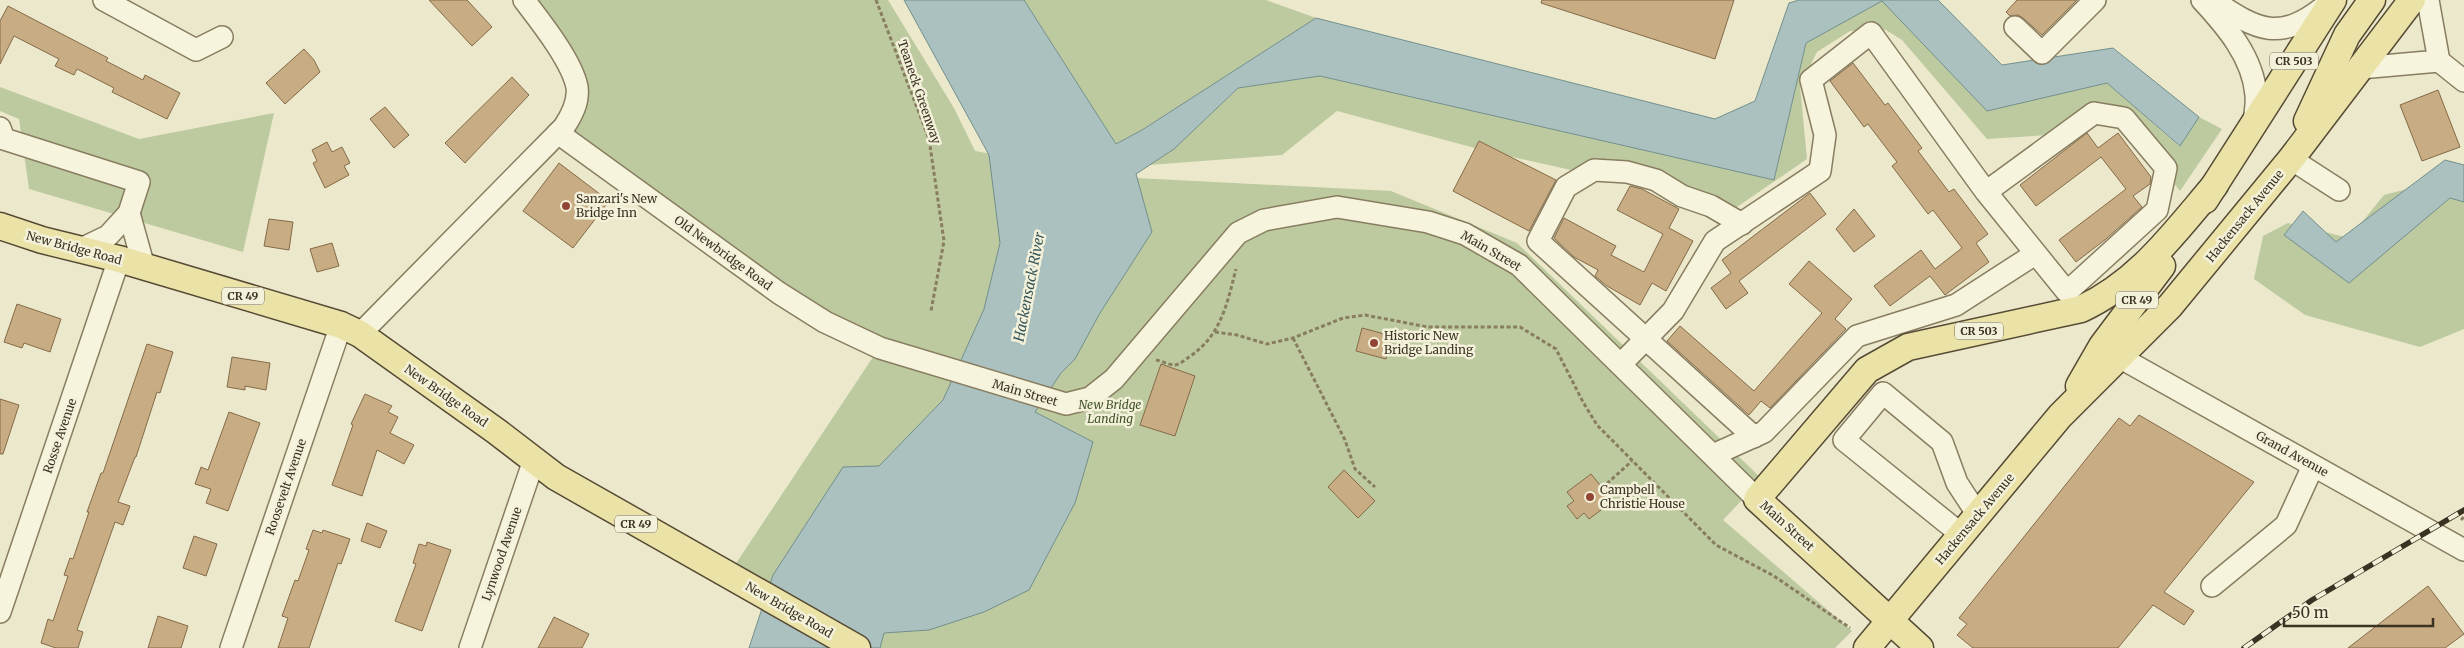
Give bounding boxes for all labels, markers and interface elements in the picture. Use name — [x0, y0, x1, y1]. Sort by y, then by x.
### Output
street label: Teaneck Greenway — [895, 38, 944, 146]
road number: CR 503 — [2270, 52, 2318, 70]
street label: Hackensack Avenue — [2203, 166, 2286, 265]
place label: Sanzari's New Bridge Inn — [576, 191, 658, 220]
marker: Sanzari's New Bridge Inn — [560, 200, 572, 212]
street label: Old Newbridge Road — [672, 212, 775, 293]
street label: Main Street — [1458, 227, 1524, 274]
street label: New Bridge Road — [25, 228, 124, 267]
water label: Hackensack River — [1009, 230, 1049, 344]
road number: CR 49 — [222, 288, 264, 304]
road number: CR 49 — [2116, 292, 2158, 308]
road number: CR 503 — [1955, 322, 2003, 340]
place label: Historic New Bridge Landing — [1384, 328, 1474, 357]
marker: Historic New Bridge Landing — [1368, 337, 1380, 349]
street label: New Bridge Road — [402, 361, 491, 430]
street label: Main Street — [991, 376, 1060, 409]
street label: Rosse Avenue — [40, 396, 79, 475]
park label: New Bridge Landing — [1078, 397, 1142, 426]
street label: Grand Avenue — [2253, 428, 2331, 480]
street label: Roosevelt Avenue — [262, 437, 309, 537]
street label: Hackensack Avenue — [1932, 470, 2017, 567]
place label: Campbell Christie House — [1600, 482, 1685, 511]
marker: Campbell Christie House — [1584, 491, 1596, 503]
street label: Main Street — [1757, 498, 1818, 554]
street label: Lynwood Avenue — [478, 505, 525, 603]
road number: CR 49 — [615, 516, 657, 532]
street label: New Bridge Road — [743, 578, 836, 641]
scale bar — [2284, 596, 2433, 628]
text: 50 m — [2292, 603, 2329, 622]

